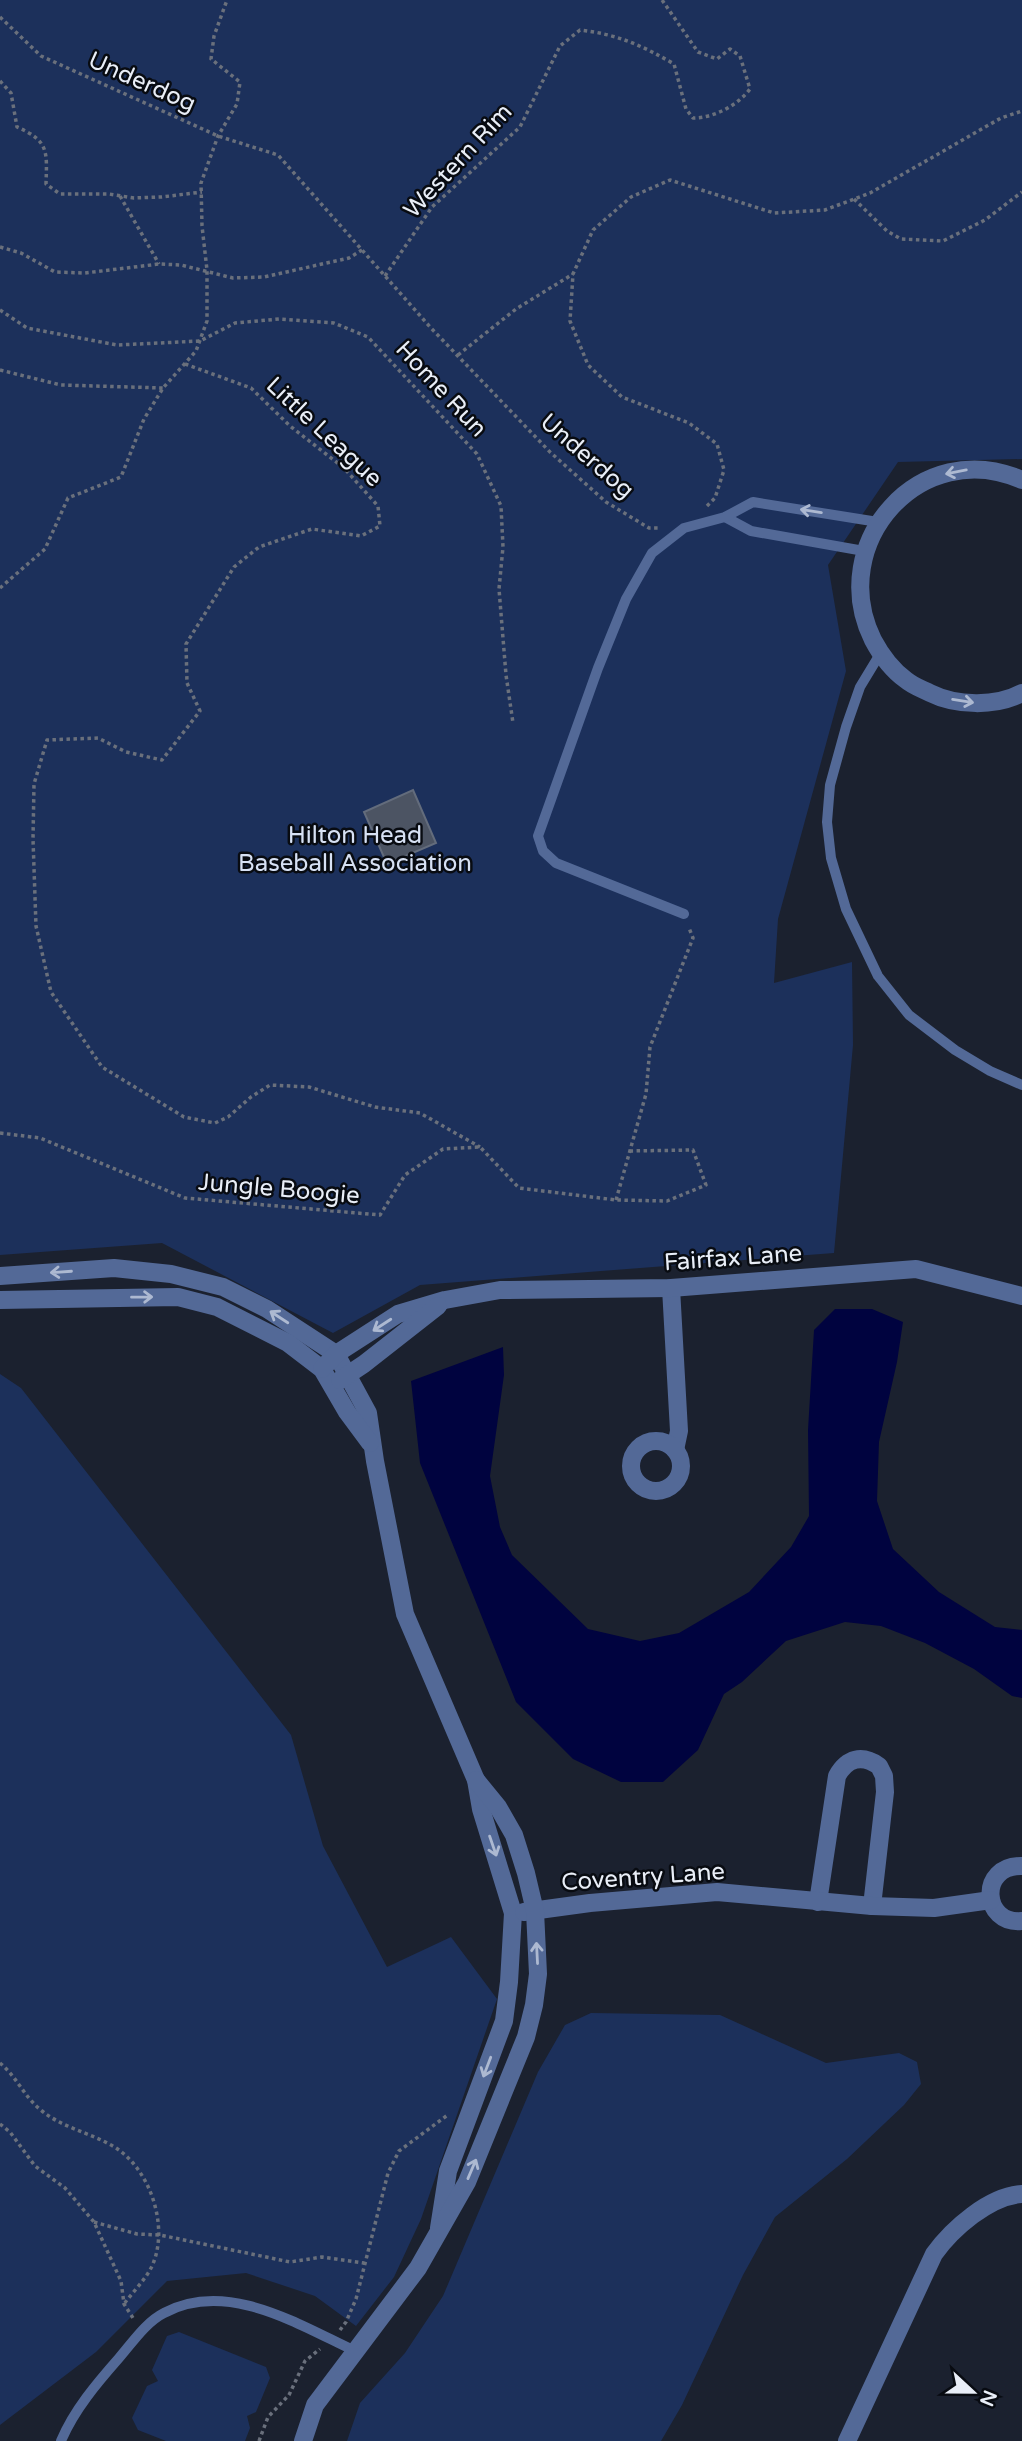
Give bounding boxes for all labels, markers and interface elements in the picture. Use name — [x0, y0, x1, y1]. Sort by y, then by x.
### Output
street label: Underdog — [84, 45, 200, 119]
street label: Western Rim — [398, 98, 518, 224]
street label: Home Run — [389, 335, 493, 443]
street label: Little League — [260, 371, 388, 493]
street label: Underdog — [534, 407, 640, 505]
one-way arrow — [945, 466, 968, 480]
one-way arrow — [800, 504, 823, 517]
one-way arrow — [951, 695, 974, 708]
park label: Hilton Head Baseball Association — [238, 821, 472, 878]
street label: Jungle Boogie — [197, 1168, 361, 1210]
street label: Fairfax Lane — [663, 1239, 803, 1277]
one-way arrow — [51, 1266, 73, 1279]
one-way arrow — [130, 1290, 153, 1304]
one-way arrow — [270, 1310, 290, 1324]
one-way arrow — [372, 1318, 392, 1332]
one-way arrow — [487, 1835, 500, 1857]
street label: Coventry Lane — [560, 1857, 726, 1897]
one-way arrow — [530, 1942, 543, 1965]
one-way arrow — [479, 2055, 492, 2077]
one-way arrow — [467, 2158, 480, 2180]
north arrow — [938, 2357, 1008, 2427]
text: N — [975, 2387, 1001, 2409]

